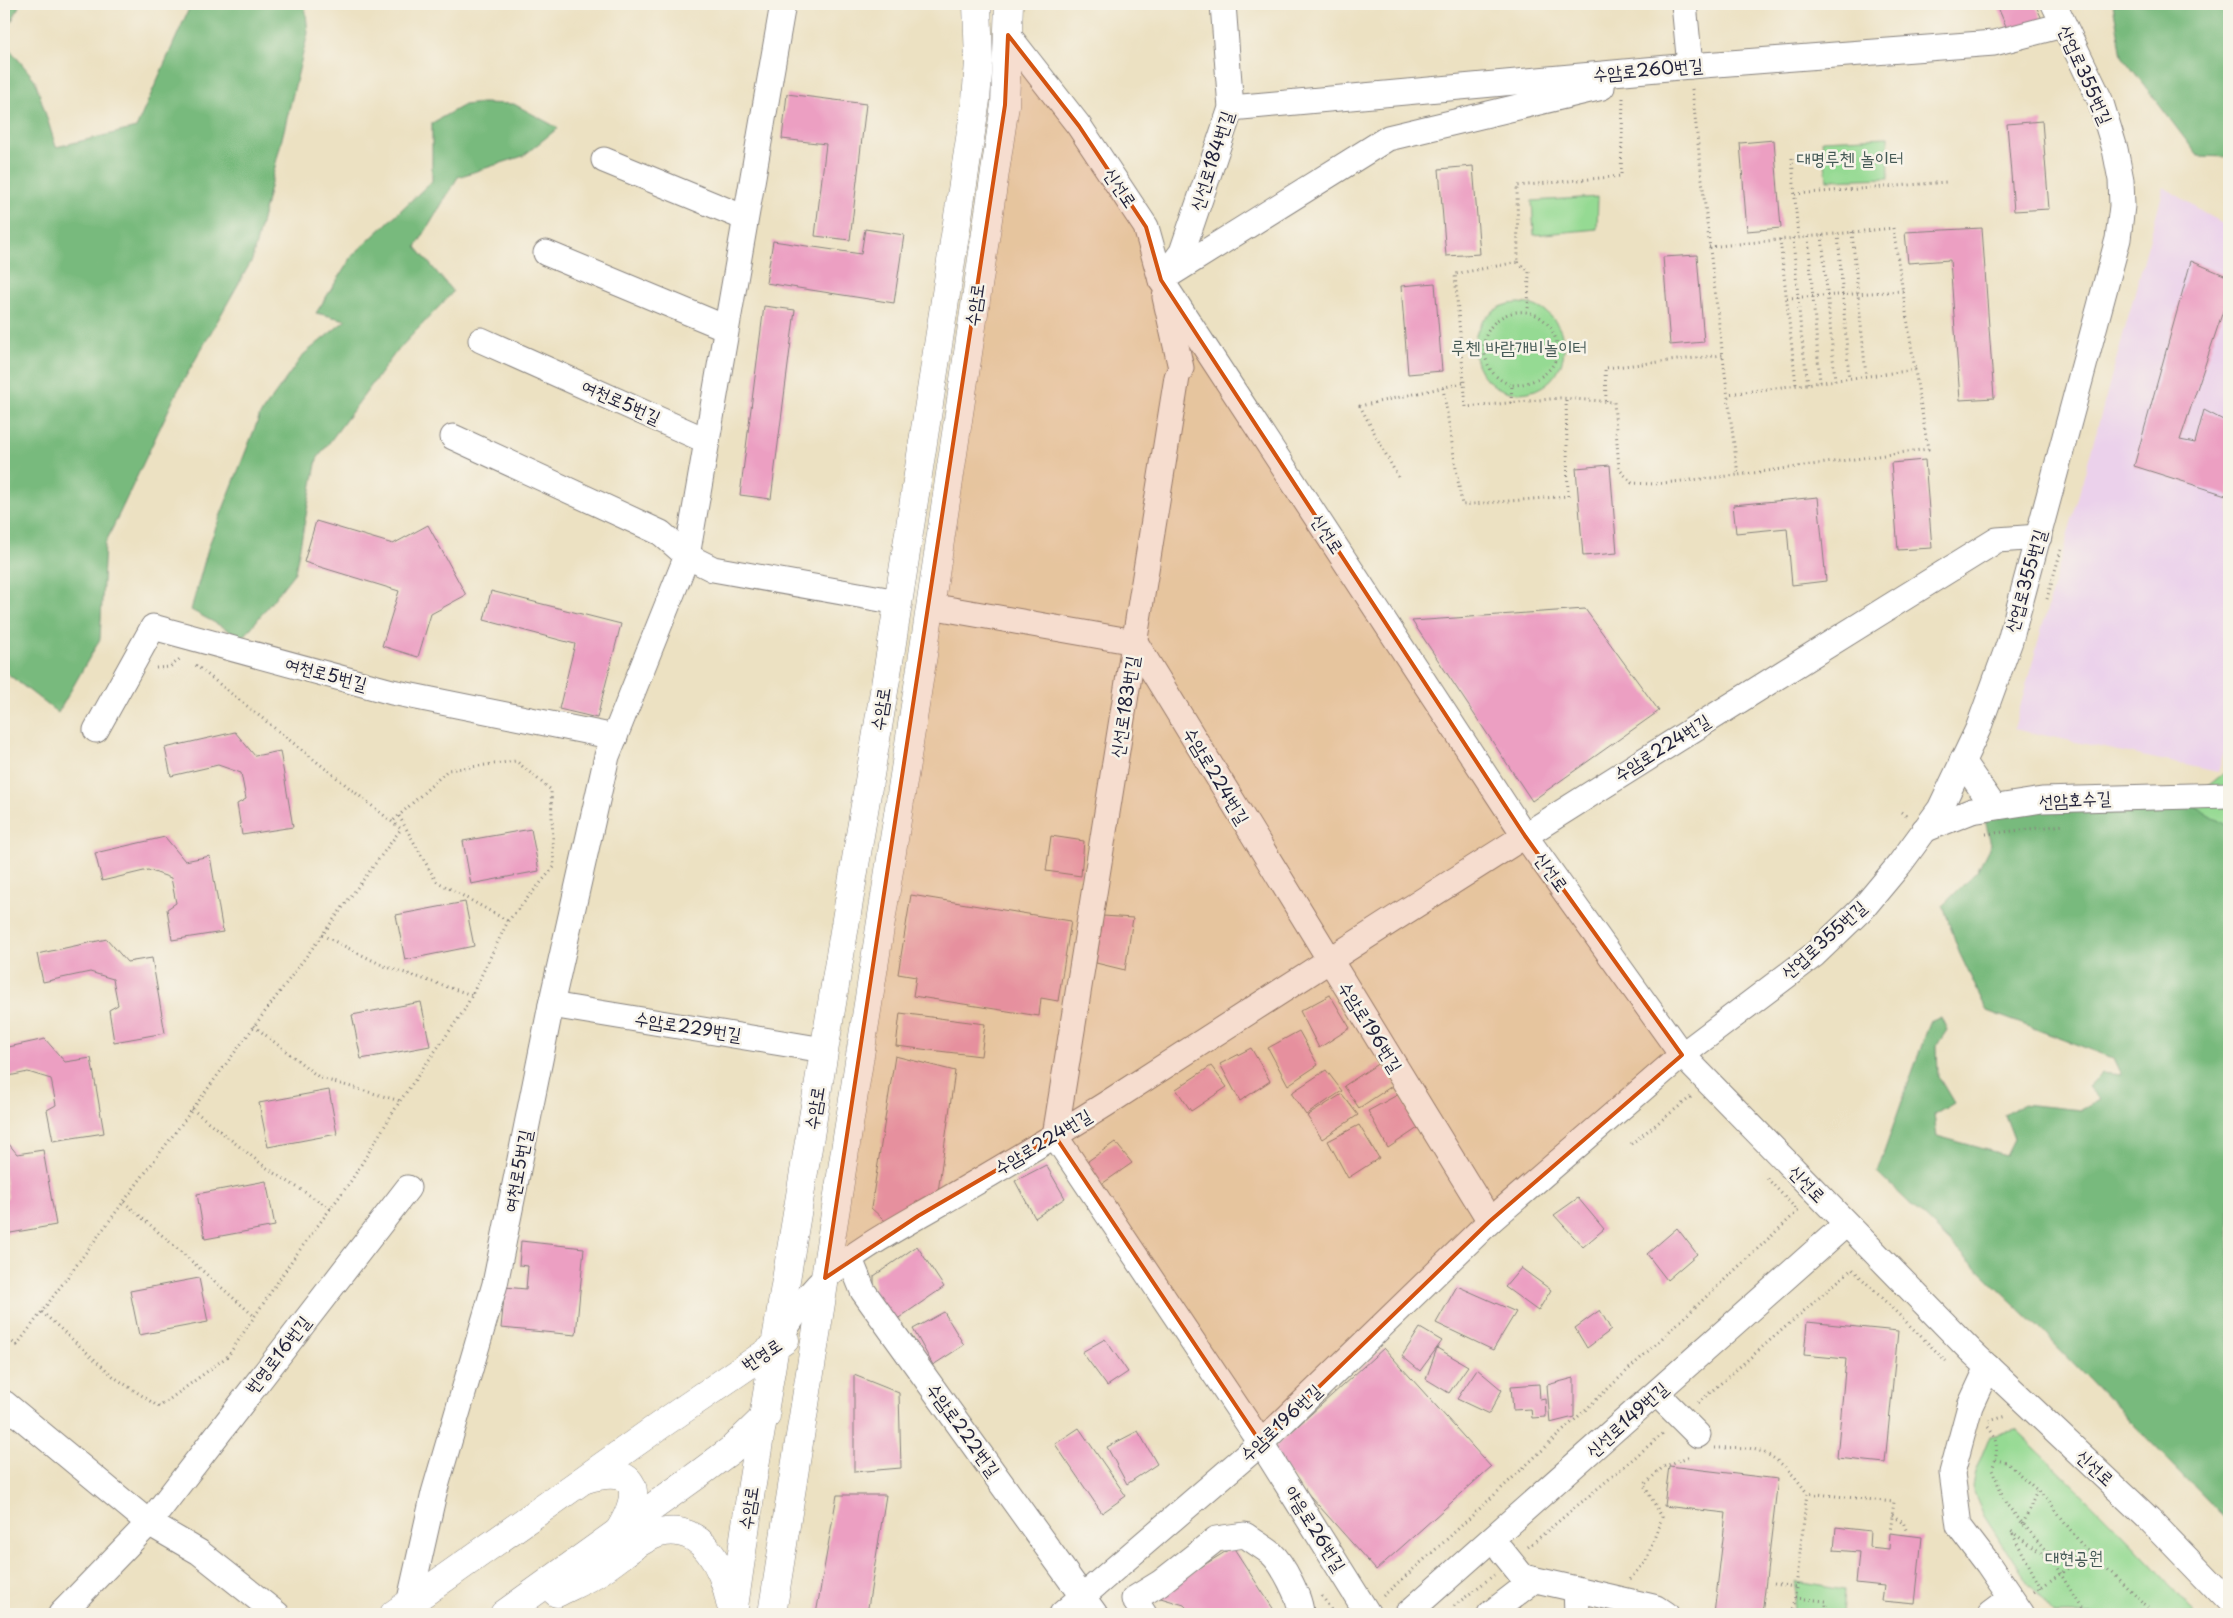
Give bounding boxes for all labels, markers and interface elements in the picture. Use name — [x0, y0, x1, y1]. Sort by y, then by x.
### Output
street label: 산업로355번길 — [2052, 20, 2121, 129]
street label: 수암로260번길 — [1592, 50, 1704, 87]
street label: 신선로184번길 — [1182, 107, 1240, 214]
park label: 대명루첸 놀이터 — [1796, 144, 1904, 171]
street label: 신선로 — [1098, 162, 1145, 213]
street label: 수암로 — [957, 281, 990, 328]
park label: 루첸 바람개비놀이터 — [1451, 333, 1587, 360]
street label: 여천로5번길 — [578, 371, 666, 430]
street label: 신선로 — [1305, 508, 1351, 559]
street label: 산업로355번길 — [1997, 525, 2052, 636]
street label: 여천로5번길 — [282, 649, 371, 697]
street label: 신선로183번길 — [1102, 653, 1145, 760]
street label: 수암로 — [863, 685, 896, 732]
street label: 수암로224번길 — [1608, 706, 1715, 787]
street label: 수암로224번길 — [1178, 721, 1257, 829]
street label: 선암호수길 — [2038, 783, 2112, 814]
street label: 신선로 — [1529, 846, 1576, 897]
street label: 산업로355번길 — [1774, 893, 1872, 985]
street label: 수암로196번길 — [1332, 975, 1410, 1078]
street label: 수암로229번길 — [633, 1004, 744, 1047]
street label: 수암로 — [797, 1084, 830, 1131]
street label: 수암로224번길 — [988, 1101, 1096, 1180]
street label: 여천로5번길 — [495, 1126, 538, 1215]
street label: 신선로 — [1783, 1158, 1833, 1208]
street label: 번영로16번길 — [238, 1309, 316, 1399]
street label: 번영로 — [736, 1331, 787, 1377]
street label: 신선로149번길 — [1579, 1374, 1674, 1463]
street label: 수암로196번길 — [1233, 1376, 1327, 1467]
street label: 수암로222번길 — [921, 1377, 1008, 1482]
street label: 신선로 — [2071, 1442, 2121, 1492]
street label: 야음로26번길 — [1279, 1480, 1354, 1577]
street label: 수암로 — [731, 1484, 764, 1531]
park label: 대현공원 — [2045, 1543, 2103, 1570]

